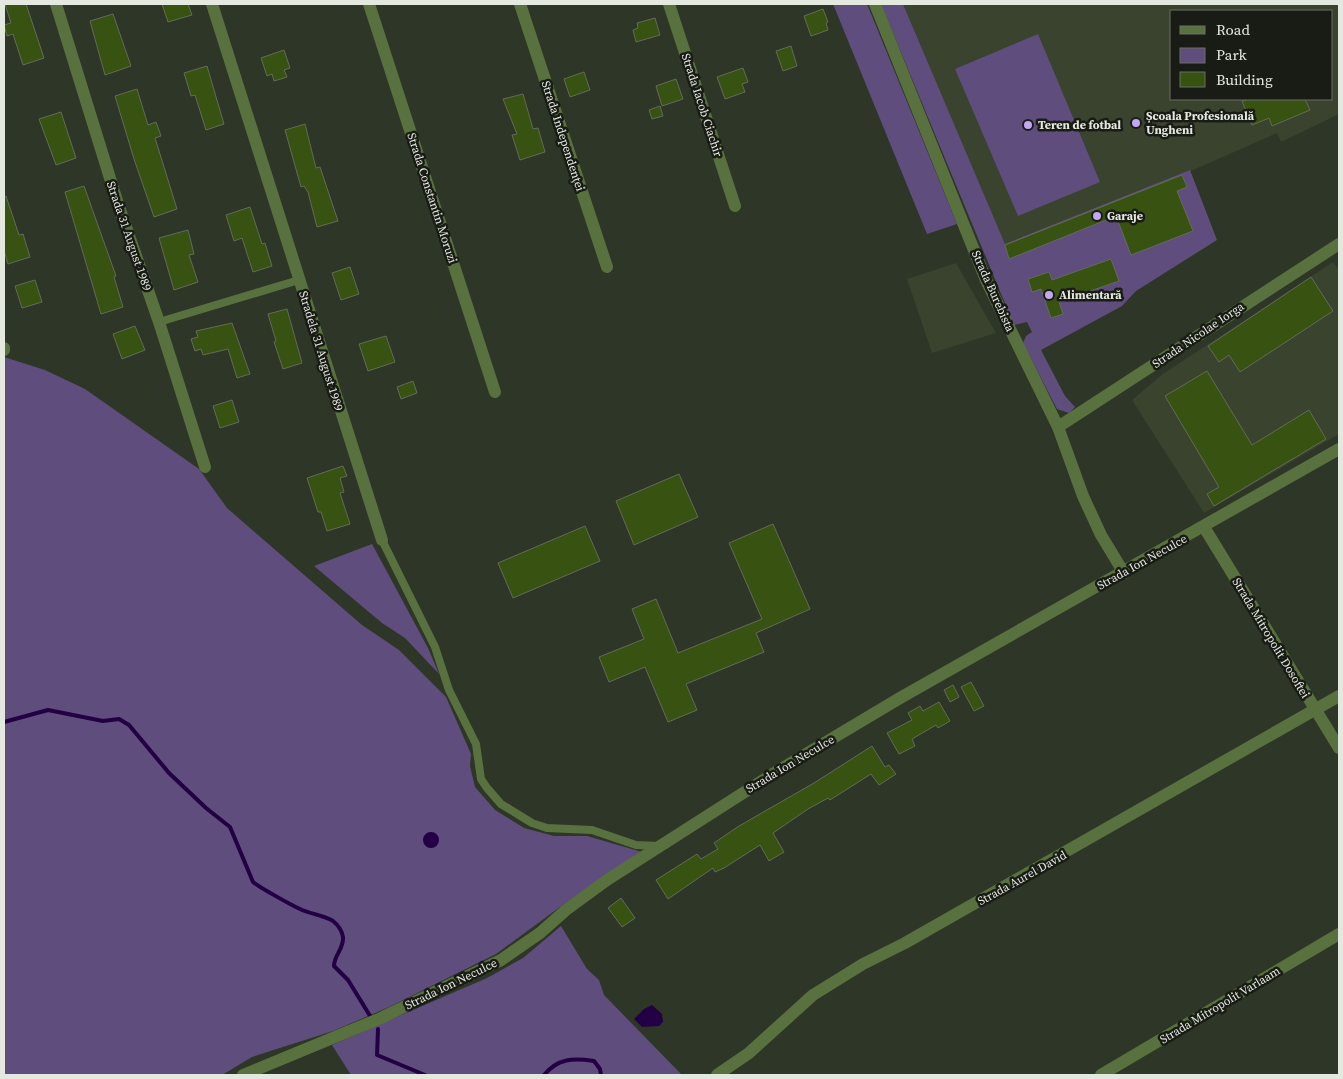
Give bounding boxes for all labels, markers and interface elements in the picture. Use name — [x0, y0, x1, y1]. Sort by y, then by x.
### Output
legend — [1170, 10, 1333, 100]
text: Road — [1216, 19, 1250, 40]
text: Park — [1216, 44, 1248, 65]
street label: Strada Iacob Ciachir — [678, 51, 726, 159]
text: Building — [1216, 69, 1273, 90]
street label: Strada Independenței — [538, 79, 589, 194]
place label: Școala Profesională Ungheni — [1146, 108, 1255, 138]
place label: Teren de fotbal — [1038, 117, 1121, 133]
marker: Școala Profesională Ungheni — [1130, 117, 1142, 129]
marker: Teren de fotbal — [1022, 119, 1034, 131]
street label: Strada Constantin Moruzi — [403, 131, 461, 266]
street label: Strada 31 August 1989 — [103, 179, 155, 293]
place label: Garaje — [1107, 208, 1143, 224]
marker: Garaje — [1091, 210, 1103, 222]
street label: Strada Burebista — [968, 248, 1018, 335]
place label: Alimentară — [1059, 287, 1122, 303]
street label: Stradela 31 August 1989 — [295, 289, 347, 413]
marker: Alimentară — [1043, 289, 1055, 301]
street label: Strada Nicolae Iorga — [1149, 298, 1248, 372]
street label: Strada Ion Neculce — [1094, 531, 1190, 593]
street label: Strada Mitropolit Dosoftei — [1229, 575, 1314, 702]
street label: Strada Ion Neculce — [743, 731, 837, 797]
street label: Strada Aurel David — [975, 847, 1070, 909]
street label: Strada Ion Neculce — [402, 955, 500, 1013]
street label: Strada Mitropolit Varlaam — [1157, 963, 1283, 1047]

